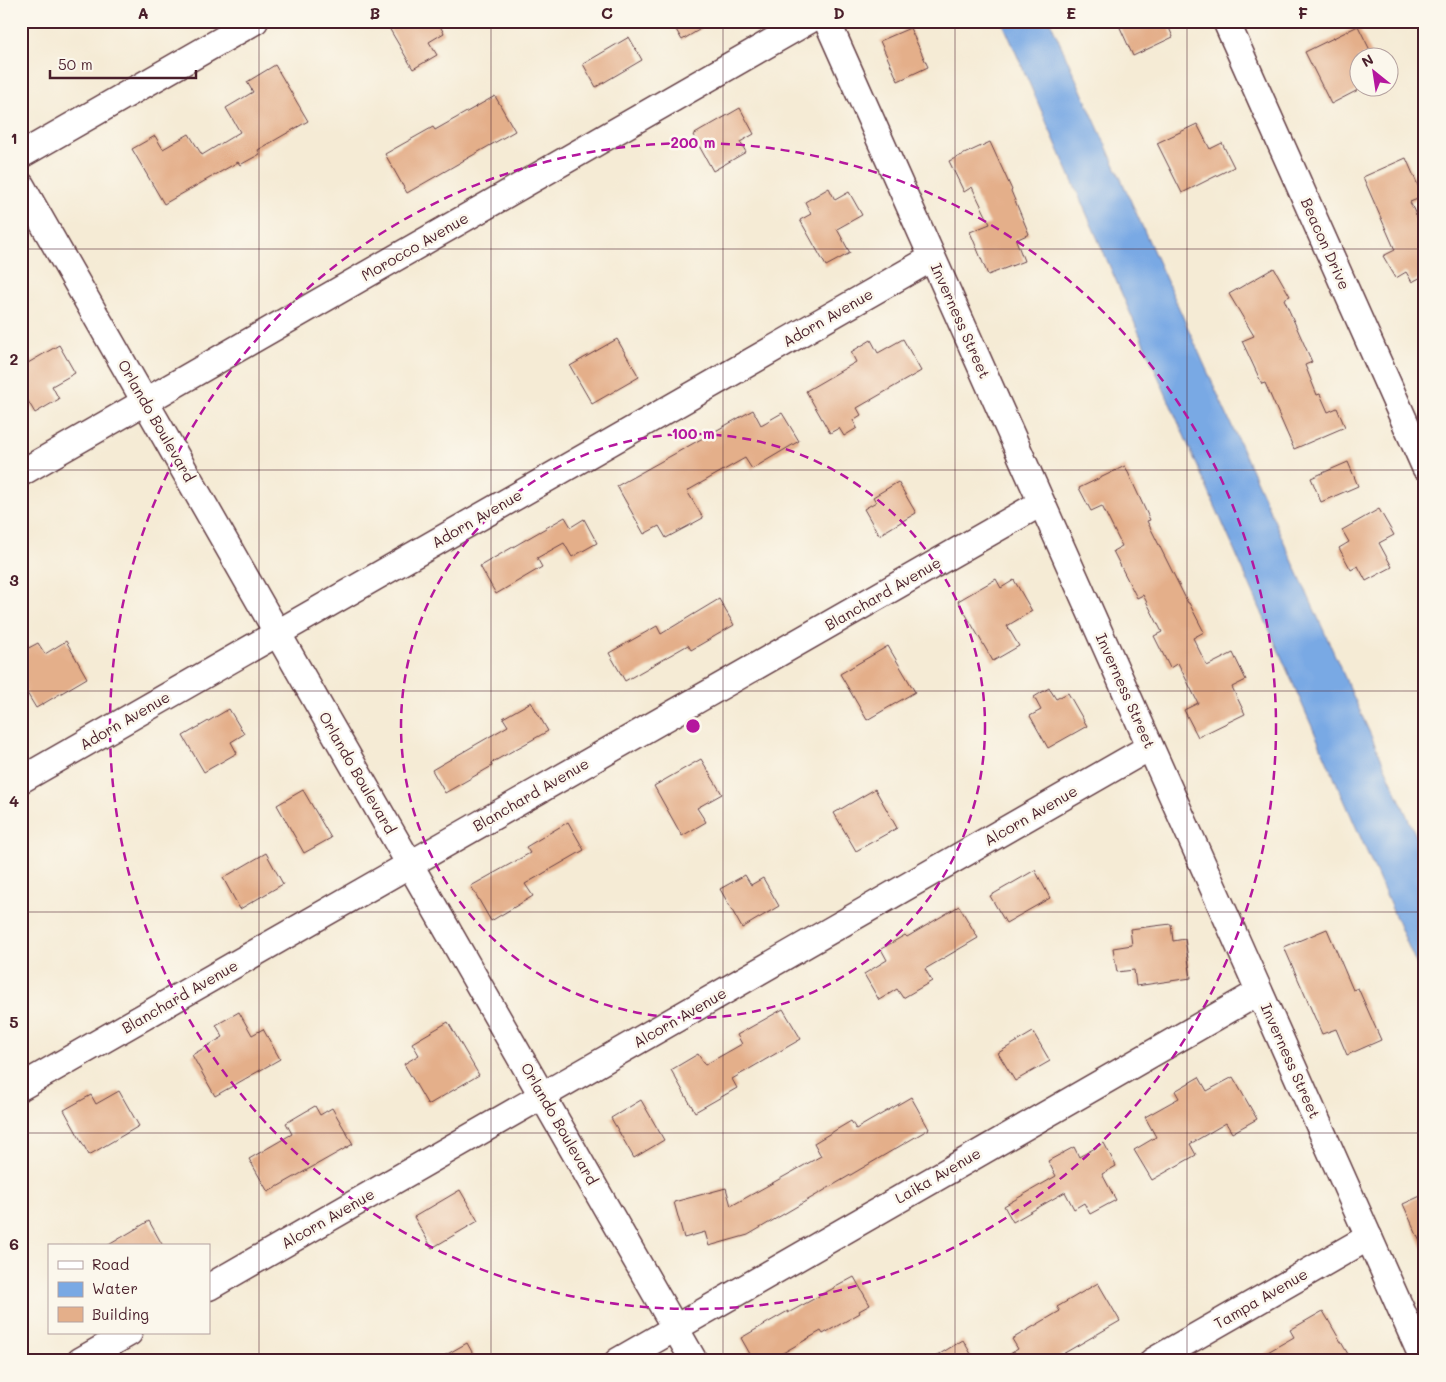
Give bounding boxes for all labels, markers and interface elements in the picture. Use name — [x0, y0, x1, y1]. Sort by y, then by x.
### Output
text: A — [137, 2, 149, 23]
text: B — [370, 2, 380, 23]
text: C — [601, 2, 613, 23]
text: D — [833, 2, 845, 23]
text: E — [1066, 2, 1076, 23]
text: F — [1298, 2, 1308, 23]
scale bar — [50, 48, 196, 80]
north arrow — [1348, 48, 1398, 98]
text: N — [1358, 49, 1377, 71]
text: 50 m — [58, 54, 93, 74]
text: 1 — [10, 127, 18, 148]
text: 200 m — [671, 132, 716, 152]
street label: Beacon Drive — [1297, 195, 1355, 293]
street label: Morocco Avenue — [357, 207, 472, 285]
street label: Inverness Street — [926, 260, 995, 381]
street label: Adorn Avenue — [779, 283, 876, 351]
text: 2 — [10, 348, 19, 369]
street label: Orlando Boulevard — [114, 356, 200, 485]
text: 100 m — [671, 423, 715, 443]
street label: Adorn Avenue — [428, 484, 525, 552]
street label: Blanchard Avenue — [821, 552, 944, 635]
text: 3 — [9, 569, 19, 590]
street label: Inverness Street — [1091, 630, 1160, 751]
street label: Adorn Avenue — [76, 686, 173, 754]
street label: Orlando Boulevard — [315, 708, 401, 837]
centre of rings — [684, 717, 702, 735]
street label: Blanchard Avenue — [469, 753, 592, 836]
street label: Alcorn Avenue — [980, 780, 1081, 850]
text: 4 — [9, 790, 19, 811]
street label: Blanchard Avenue — [118, 955, 241, 1038]
street label: Alcorn Avenue — [629, 982, 730, 1052]
street label: Inverness Street — [1256, 1000, 1325, 1121]
text: 5 — [9, 1011, 19, 1032]
street label: Orlando Boulevard — [517, 1059, 603, 1188]
street label: Laika Avenue — [891, 1143, 984, 1208]
street label: Alcorn Avenue — [277, 1183, 378, 1253]
text: 6 — [9, 1233, 19, 1254]
legend — [48, 1244, 210, 1334]
text: Road — [92, 1254, 129, 1274]
street label: Tampa Avenue — [1210, 1263, 1311, 1333]
text: Water — [92, 1278, 138, 1298]
text: Building — [92, 1304, 149, 1324]

